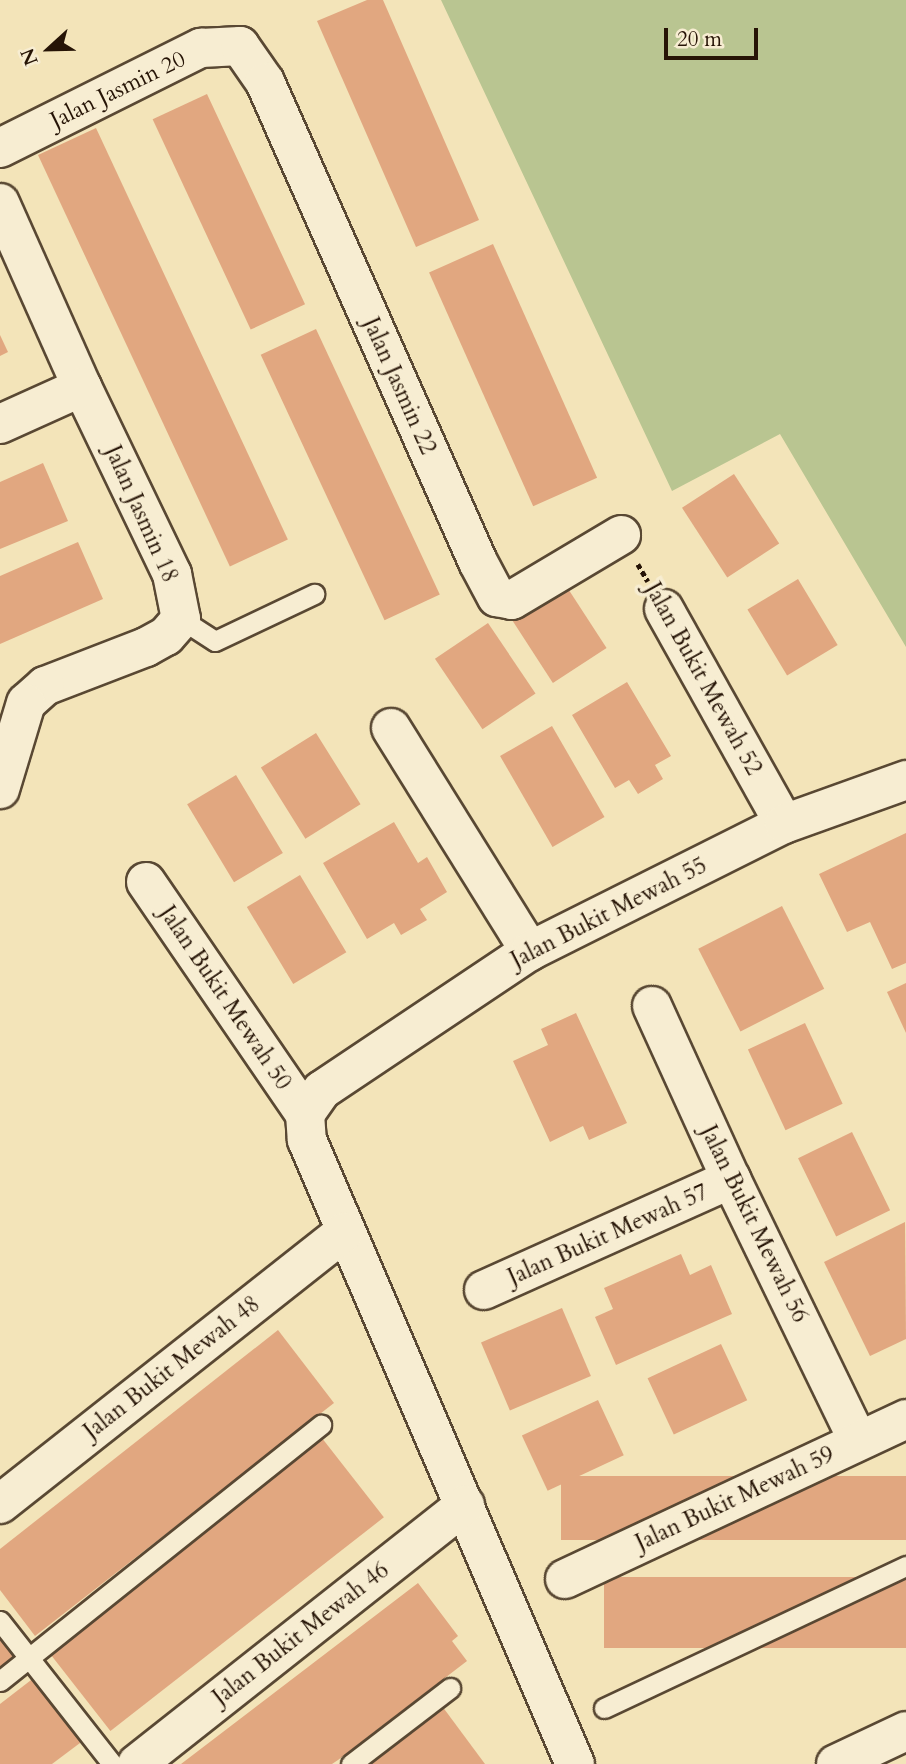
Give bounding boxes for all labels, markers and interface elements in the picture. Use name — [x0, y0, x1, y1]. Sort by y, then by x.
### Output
north arrow — [14, 14, 84, 84]
scale bar — [668, 14, 762, 58]
text: 20 m — [677, 25, 722, 54]
text: N — [14, 44, 45, 69]
street label: Jalan Jasmin 20 — [46, 45, 190, 135]
street label: Jalan Jasmin 22 — [357, 313, 441, 459]
street label: Jalan Jasmin 18 — [99, 441, 183, 587]
street label: Jalan Bukit Mewah 52 — [639, 578, 767, 780]
street label: Jalan Bukit Mewah 55 — [506, 852, 712, 974]
street label: Jalan Bukit Mewah 50 — [153, 901, 297, 1095]
street label: Jalan Bukit Mewah 56 — [694, 1121, 814, 1327]
street label: Jalan Bukit Mewah 57 — [504, 1178, 712, 1292]
street label: Jalan Bukit Mewah 48 — [78, 1291, 266, 1445]
street label: Jalan Bukit Mewah 59 — [631, 1441, 839, 1557]
street label: Jalan Bukit Mewah 46 — [207, 1557, 395, 1711]

